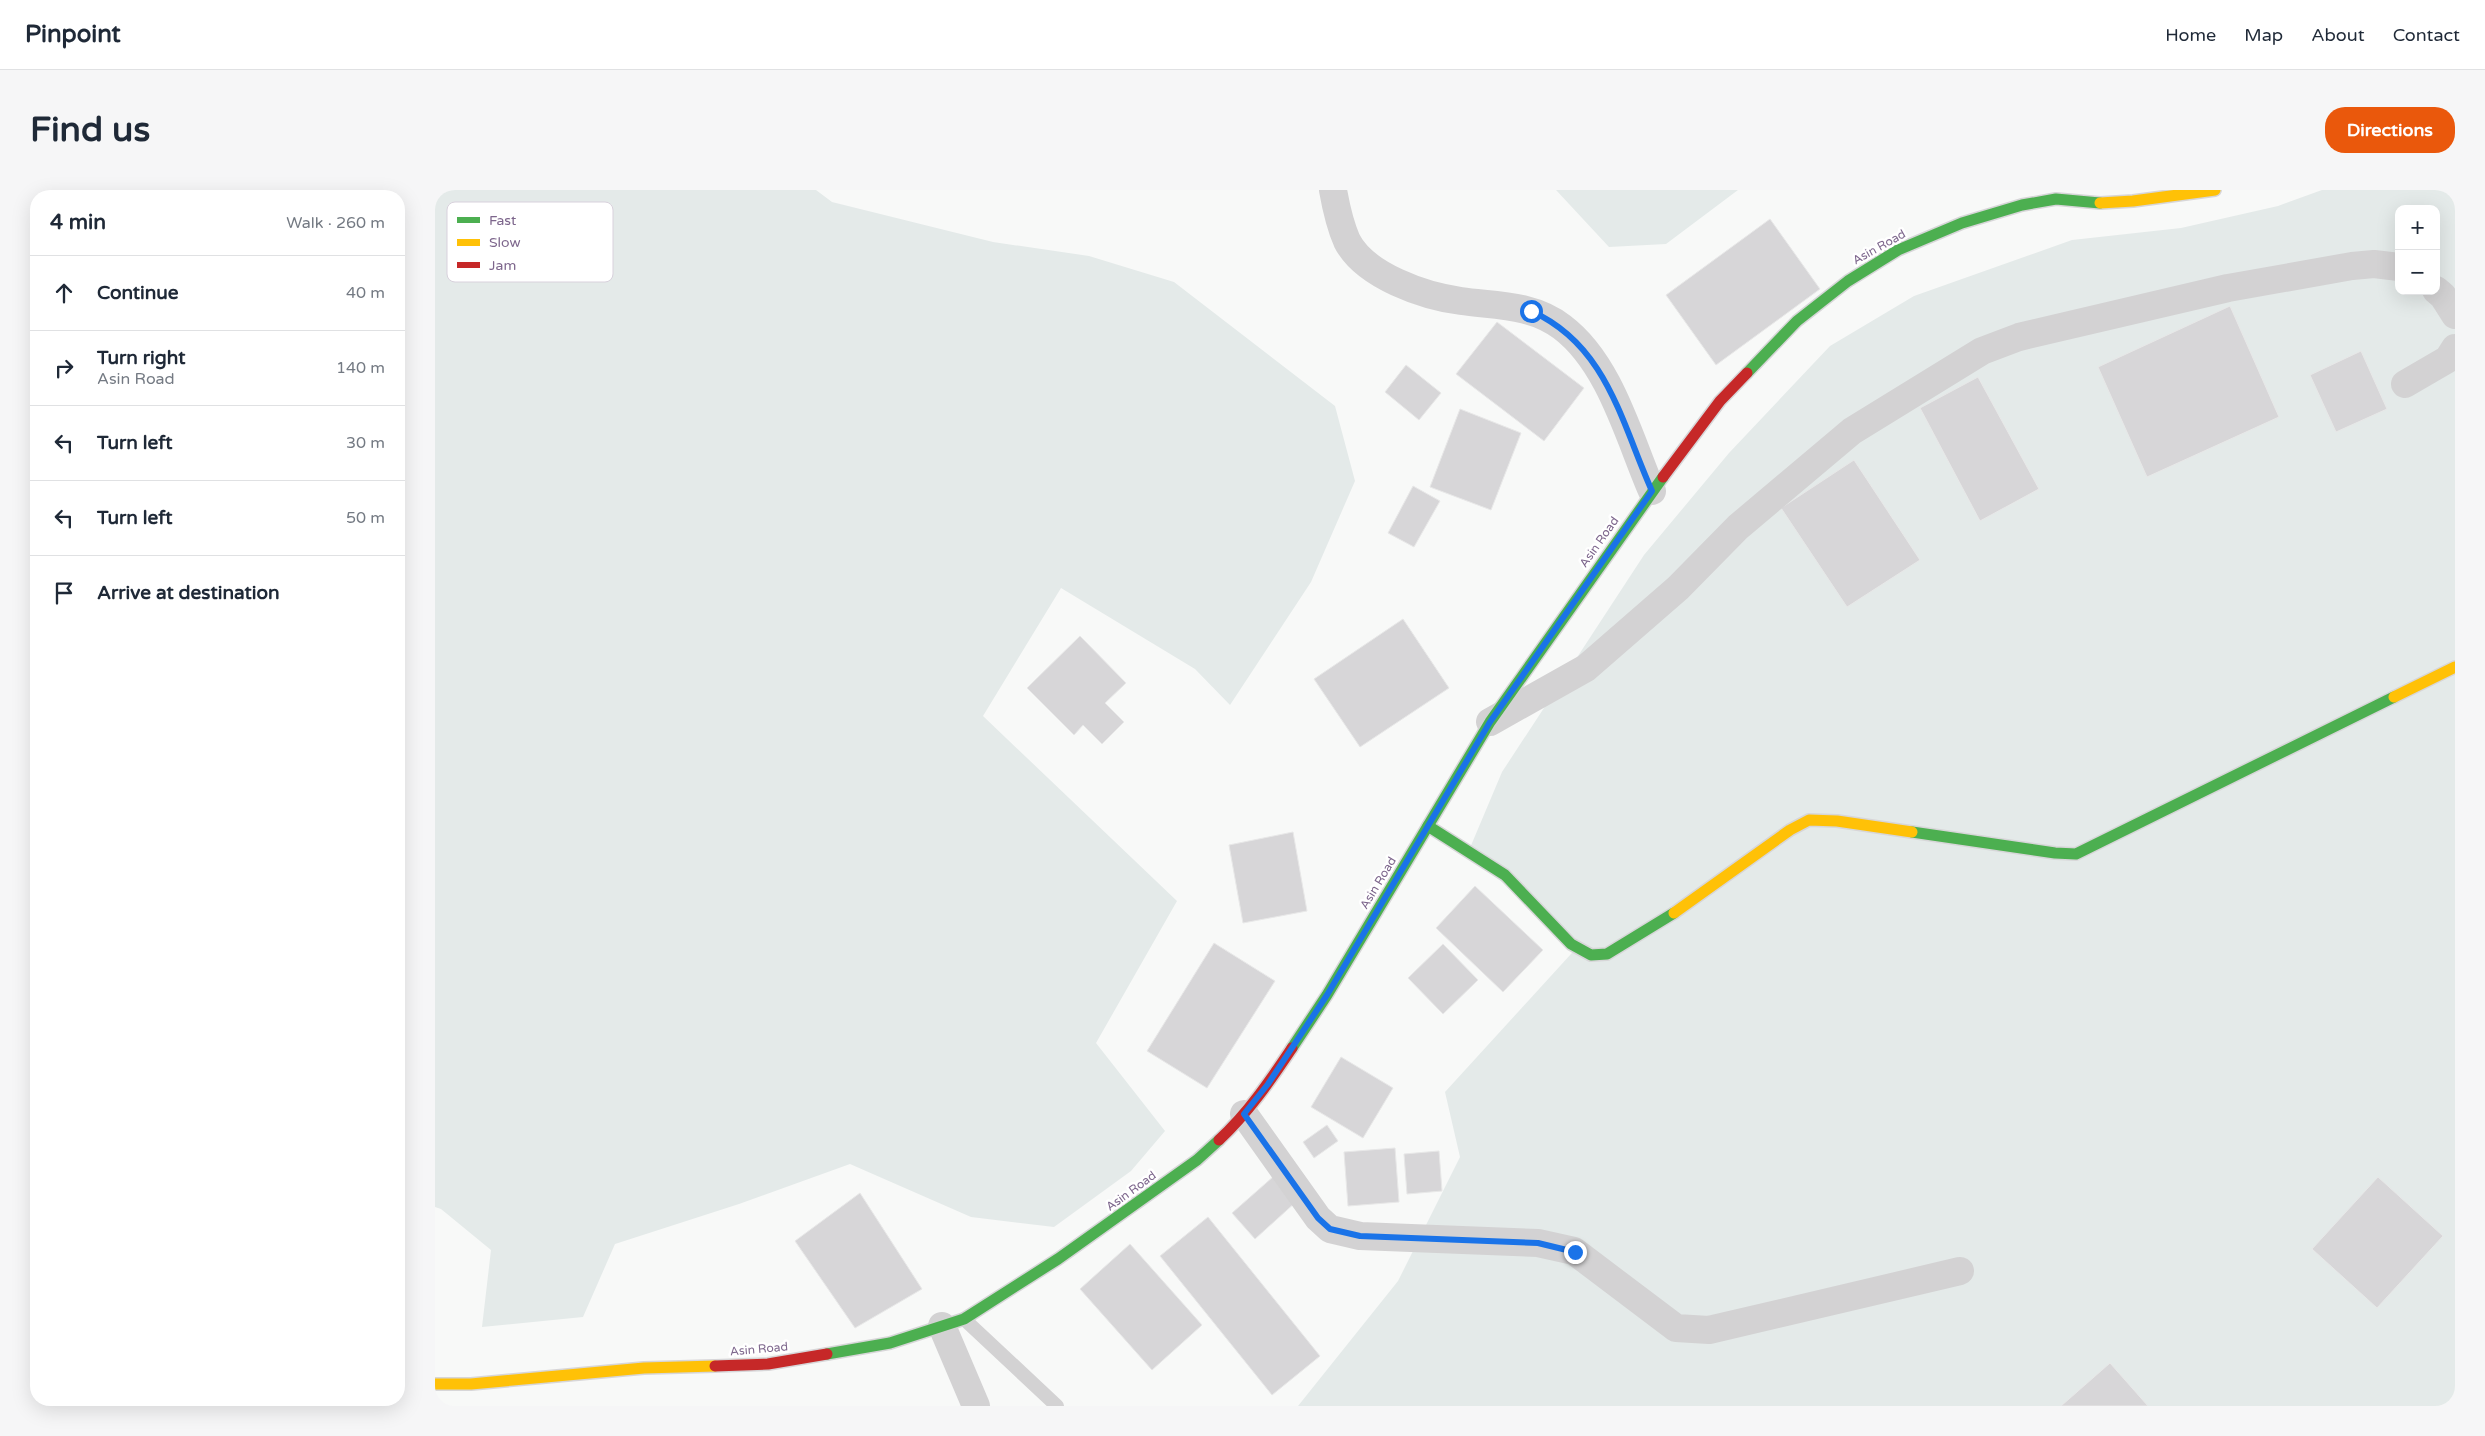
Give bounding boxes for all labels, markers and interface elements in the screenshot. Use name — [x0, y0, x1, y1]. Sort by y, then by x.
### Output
text: Pinpoint — [25, 20, 121, 49]
text: Home — [2165, 24, 2216, 46]
text: Map — [2244, 24, 2283, 46]
text: About — [2311, 24, 2365, 46]
text: Contact — [2393, 24, 2460, 46]
button: Directions — [2325, 107, 2455, 153]
text: Find us — [30, 109, 150, 151]
legend — [447, 202, 613, 282]
map controls — [2395, 205, 2440, 295]
button: + — [2395, 205, 2440, 250]
text: 4 min — [50, 210, 106, 235]
text: Fast — [489, 212, 517, 229]
text: Walk · 260 m — [286, 213, 385, 233]
street label: Asin Road — [1850, 227, 1908, 267]
text: Slow — [489, 234, 521, 251]
button: − — [2395, 250, 2440, 295]
text: Jam — [489, 257, 516, 274]
icon: ahead — [50, 279, 78, 307]
text: Continue — [97, 282, 179, 304]
text: 40 m — [346, 283, 385, 303]
route start — [1520, 300, 1543, 323]
text: Turn right — [97, 347, 185, 369]
icon: right — [50, 354, 78, 382]
text: 140 m — [336, 358, 385, 378]
text: Asin Road — [97, 369, 175, 389]
icon: left — [50, 429, 78, 457]
text: Turn left — [97, 432, 173, 454]
text: 30 m — [346, 433, 385, 453]
icon: left — [50, 504, 78, 532]
text: Turn left — [97, 507, 173, 529]
text: 50 m — [346, 508, 385, 528]
street label: Asin Road — [1577, 514, 1621, 570]
icon: arrive — [50, 579, 78, 607]
text: Arrive at destination — [97, 582, 280, 604]
street label: Asin Road — [1357, 854, 1399, 912]
street label: Asin Road — [1103, 1168, 1159, 1214]
route end — [1564, 1241, 1587, 1264]
street label: Asin Road — [729, 1339, 789, 1359]

